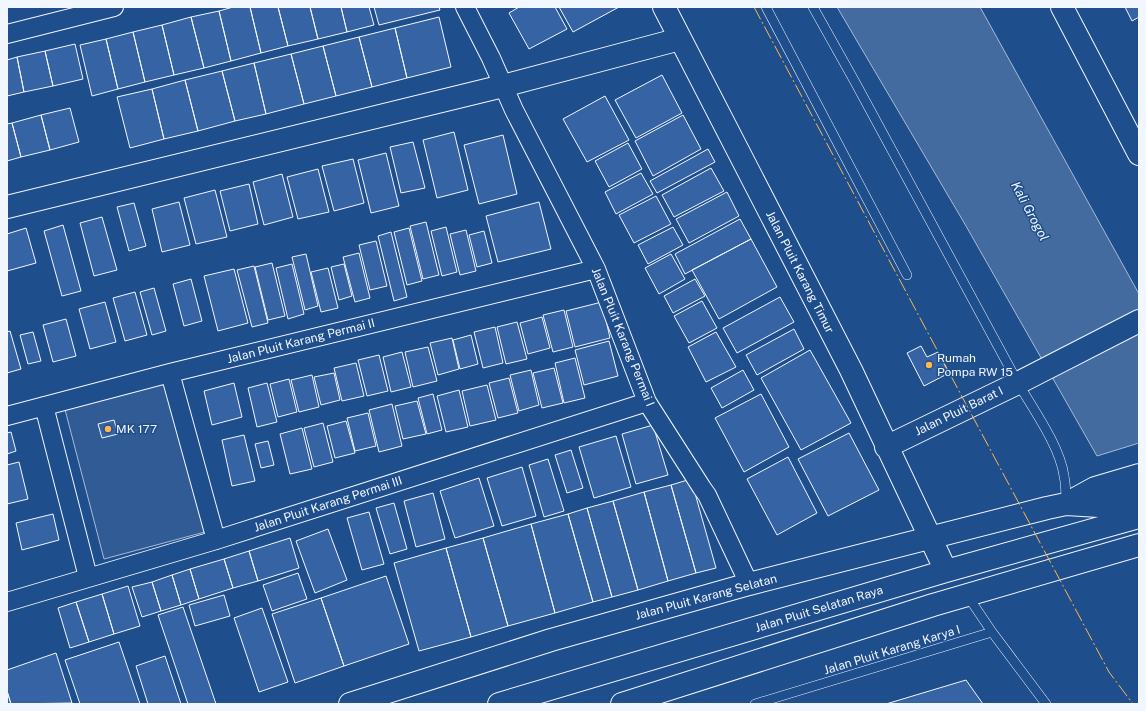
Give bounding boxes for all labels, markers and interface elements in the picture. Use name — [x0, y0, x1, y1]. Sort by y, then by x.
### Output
water label: Kali Grogol — [1008, 179, 1052, 243]
street label: Jalan Pluit Karang Timur — [763, 208, 837, 336]
street label: Jalan Pluit Karang Permai I — [589, 266, 657, 408]
street label: Jalan Pluit Karang Permai II — [226, 316, 376, 366]
place label: Rumah Pompa RW 15 — [937, 351, 1013, 379]
marker: Rumah Pompa RW 15 — [924, 360, 934, 370]
street label: Jalan Pluit Barat I — [913, 384, 1005, 438]
place label: MK 177 — [116, 422, 157, 436]
marker: MK 177 — [103, 424, 113, 434]
street label: Jalan Pluit Karang Permai III — [252, 473, 404, 535]
street label: Jalan Pluit Karang Selatan — [634, 571, 778, 623]
street label: Jalan Pluit Selatan Raya — [753, 583, 885, 635]
street label: Jalan Pluit Karang Karya I — [822, 623, 962, 677]

